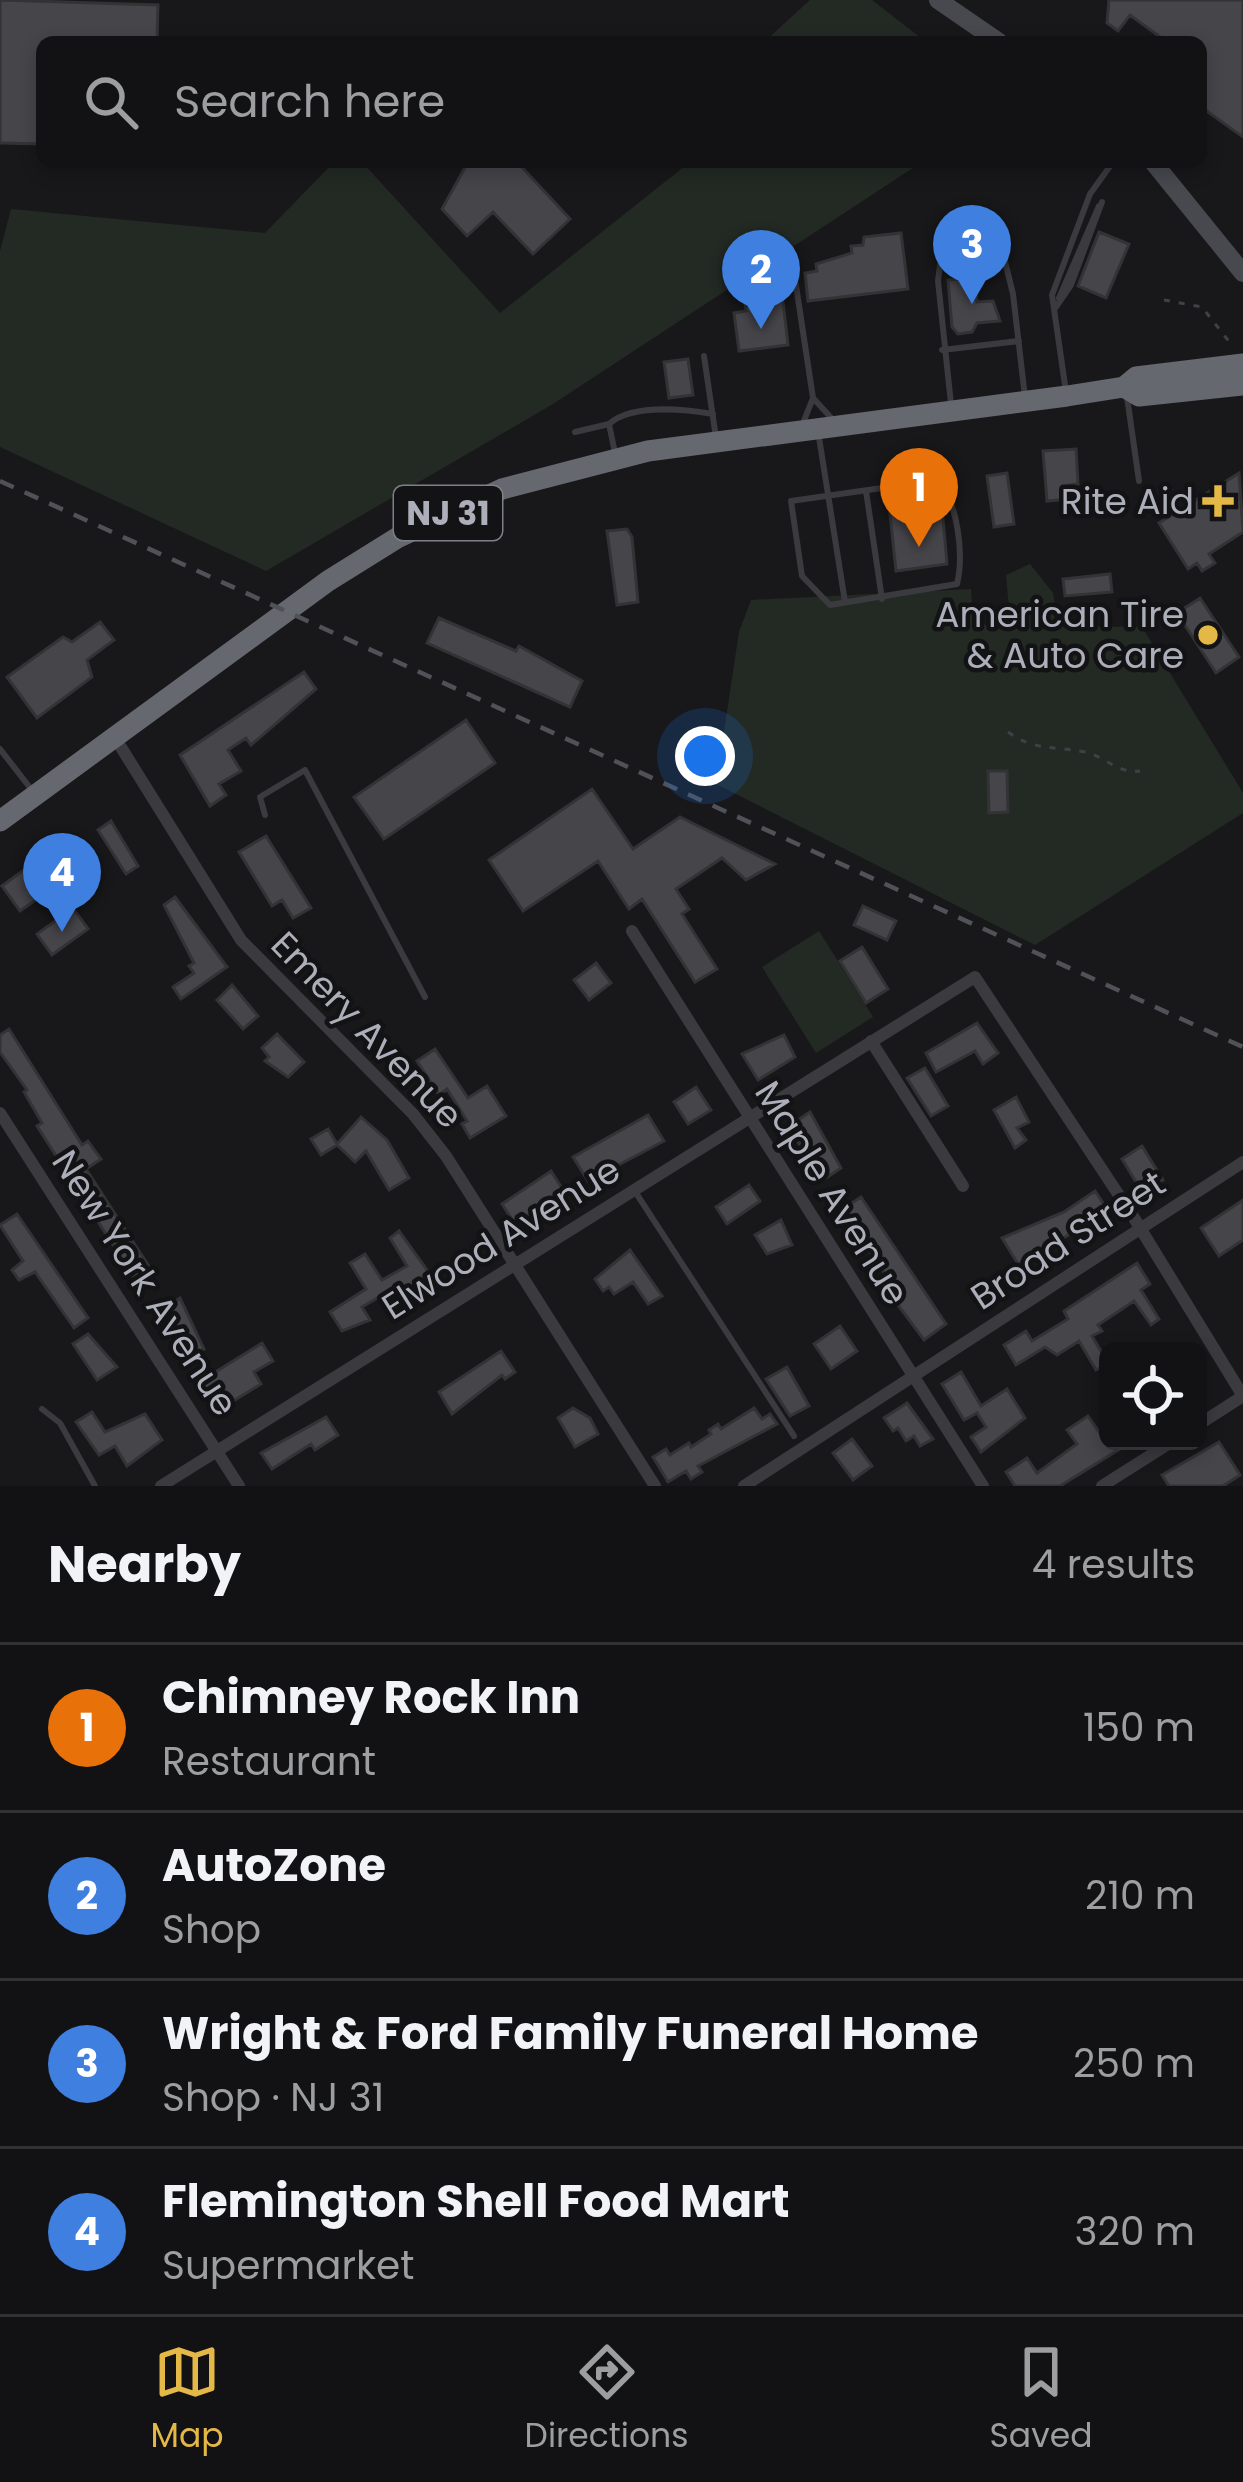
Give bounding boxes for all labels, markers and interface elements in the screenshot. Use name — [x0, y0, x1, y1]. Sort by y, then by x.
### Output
search box — [36, 36, 1207, 168]
icon: search — [78, 69, 144, 135]
text: Search here — [174, 70, 445, 133]
pin: 3 — [933, 205, 1011, 304]
pin: 2 — [722, 230, 800, 329]
pin: 1 — [880, 448, 958, 547]
place label: Rite Aid — [1061, 476, 1194, 527]
road number: NJ 31 — [394, 486, 502, 540]
marker: Rite Aid — [1205, 488, 1231, 514]
place label: American Tire & Auto Care — [935, 589, 1184, 681]
marker: American Tire & Auto Care — [1195, 622, 1221, 648]
your location — [675, 726, 735, 786]
pin: 4 — [23, 833, 101, 932]
street label: Emery Avenue — [260, 920, 474, 1140]
street label: Maple Avenue — [743, 1071, 921, 1315]
street label: New York Avenue — [40, 1140, 250, 1426]
street label: Elwood Avenue — [372, 1144, 630, 1332]
street label: Broad Street — [961, 1158, 1175, 1322]
map controls — [1099, 1342, 1207, 1450]
button: locate — [1099, 1342, 1207, 1450]
text: Nearby — [48, 1528, 241, 1600]
text: 4 results — [1032, 1537, 1195, 1592]
text: Chimney Rock Inn — [162, 1666, 580, 1729]
text: 1 — [80, 1700, 94, 1755]
text: 150 m — [1083, 1700, 1195, 1755]
text: Restaurant — [162, 1734, 376, 1789]
text: AutoZone — [162, 1834, 386, 1897]
text: 2 — [76, 1868, 98, 1923]
text: 210 m — [1085, 1868, 1195, 1923]
text: Shop — [162, 1902, 261, 1957]
text: Wright & Ford Family Funeral Home — [162, 2002, 979, 2065]
text: 3 — [75, 2036, 99, 2091]
text: 250 m — [1073, 2036, 1195, 2091]
text: Shop · NJ 31 — [162, 2070, 384, 2125]
text: Flemington Shell Food Mart — [162, 2170, 789, 2233]
text: 4 — [74, 2204, 100, 2259]
text: 320 m — [1075, 2204, 1195, 2259]
text: Supermarket — [162, 2238, 415, 2293]
tab: Map — [151, 2339, 224, 2461]
tab: Directions — [525, 2339, 688, 2461]
tab: Saved — [990, 2339, 1092, 2461]

